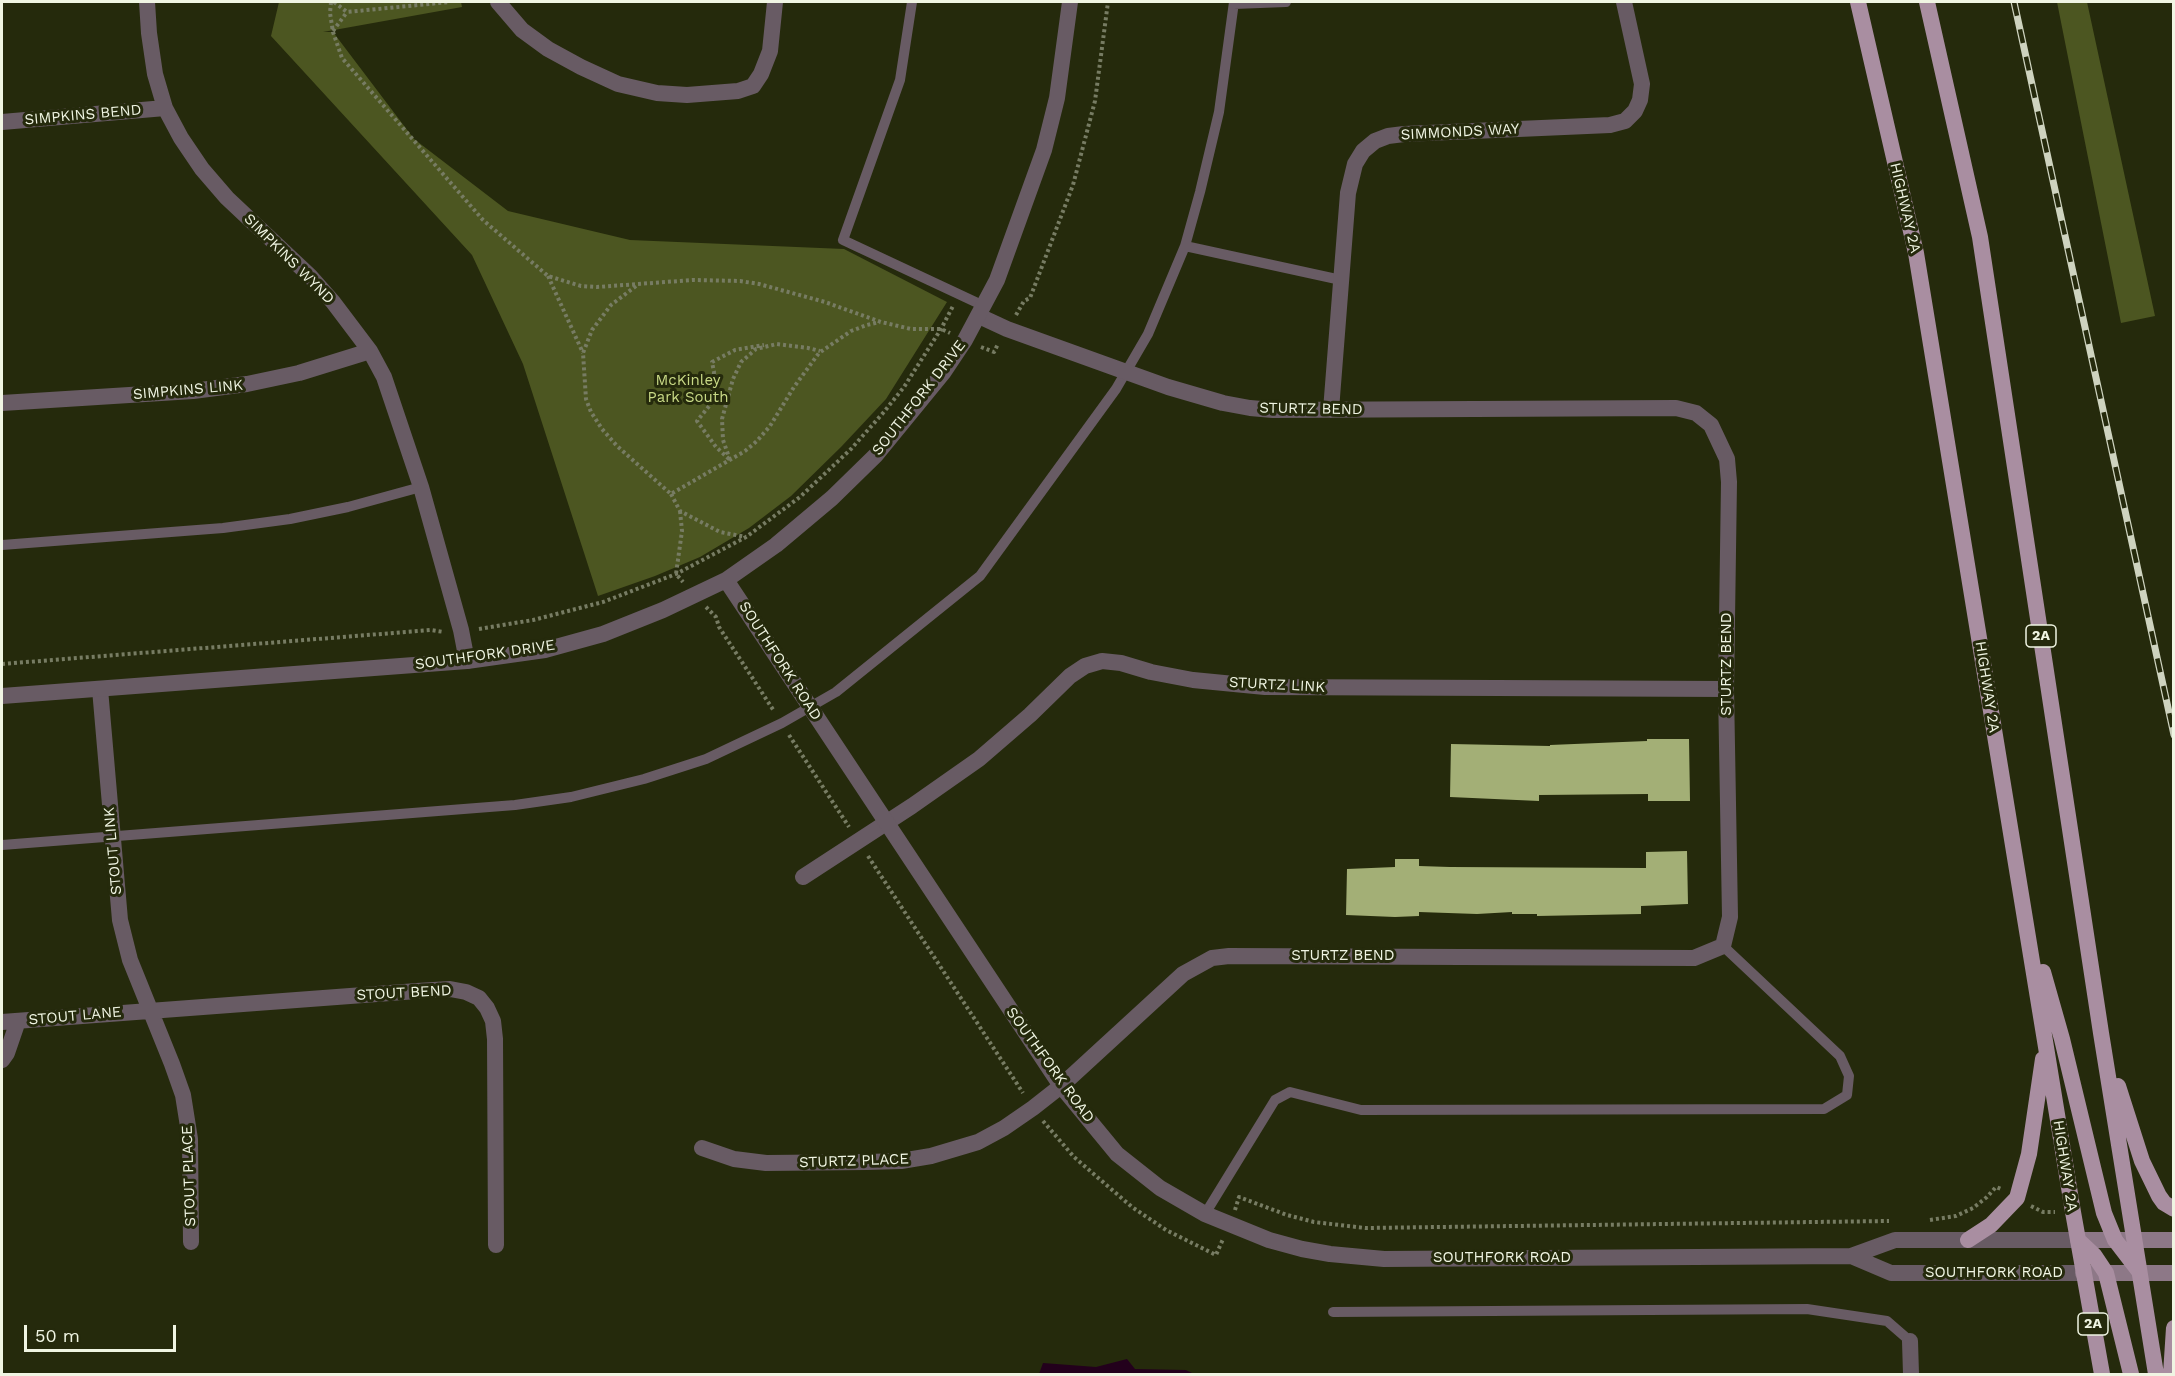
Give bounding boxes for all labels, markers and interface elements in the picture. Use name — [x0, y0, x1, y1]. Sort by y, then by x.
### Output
street label: SIMPKINS BEND — [24, 101, 142, 129]
street label: SIMMONDS WAY — [1400, 120, 1520, 144]
street label: HIGHWAY 2A — [1886, 161, 1924, 255]
street label: SIMPKINS WYND — [240, 210, 338, 308]
street label: SOUTHFORK DRIVE — [868, 337, 970, 459]
park label: McKinley Park South — [648, 372, 728, 407]
street label: SIMPKINS LINK — [132, 376, 244, 404]
street label: STURTZ BEND — [1259, 399, 1363, 419]
street label: SOUTHFORK ROAD — [735, 598, 825, 724]
street label: STURTZ BEND — [1718, 612, 1736, 716]
road number: 2A — [2026, 625, 2056, 647]
street label: SOUTHFORK DRIVE — [414, 636, 556, 674]
street label: HIGHWAY 2A — [1971, 640, 2003, 734]
street label: STURTZ LINK — [1228, 673, 1326, 697]
street label: STOUT LINK — [100, 806, 126, 896]
street label: STURTZ BEND — [1291, 947, 1395, 965]
street label: STOUT BEND — [356, 982, 452, 1004]
street label: STOUT LANE — [28, 1003, 122, 1029]
street label: SOUTHFORK ROAD — [1002, 1004, 1098, 1126]
street label: HIGHWAY 2A — [2049, 1119, 2081, 1213]
street label: STOUT PLACE — [178, 1125, 200, 1227]
street label: STURTZ PLACE — [799, 1150, 909, 1172]
street label: SOUTHFORK ROAD — [1433, 1249, 1571, 1267]
street label: SOUTHFORK ROAD — [1925, 1264, 2063, 1282]
scale bar — [27, 1313, 178, 1351]
road number: 2A — [2078, 1313, 2108, 1335]
text: 50 m — [35, 1325, 80, 1346]

